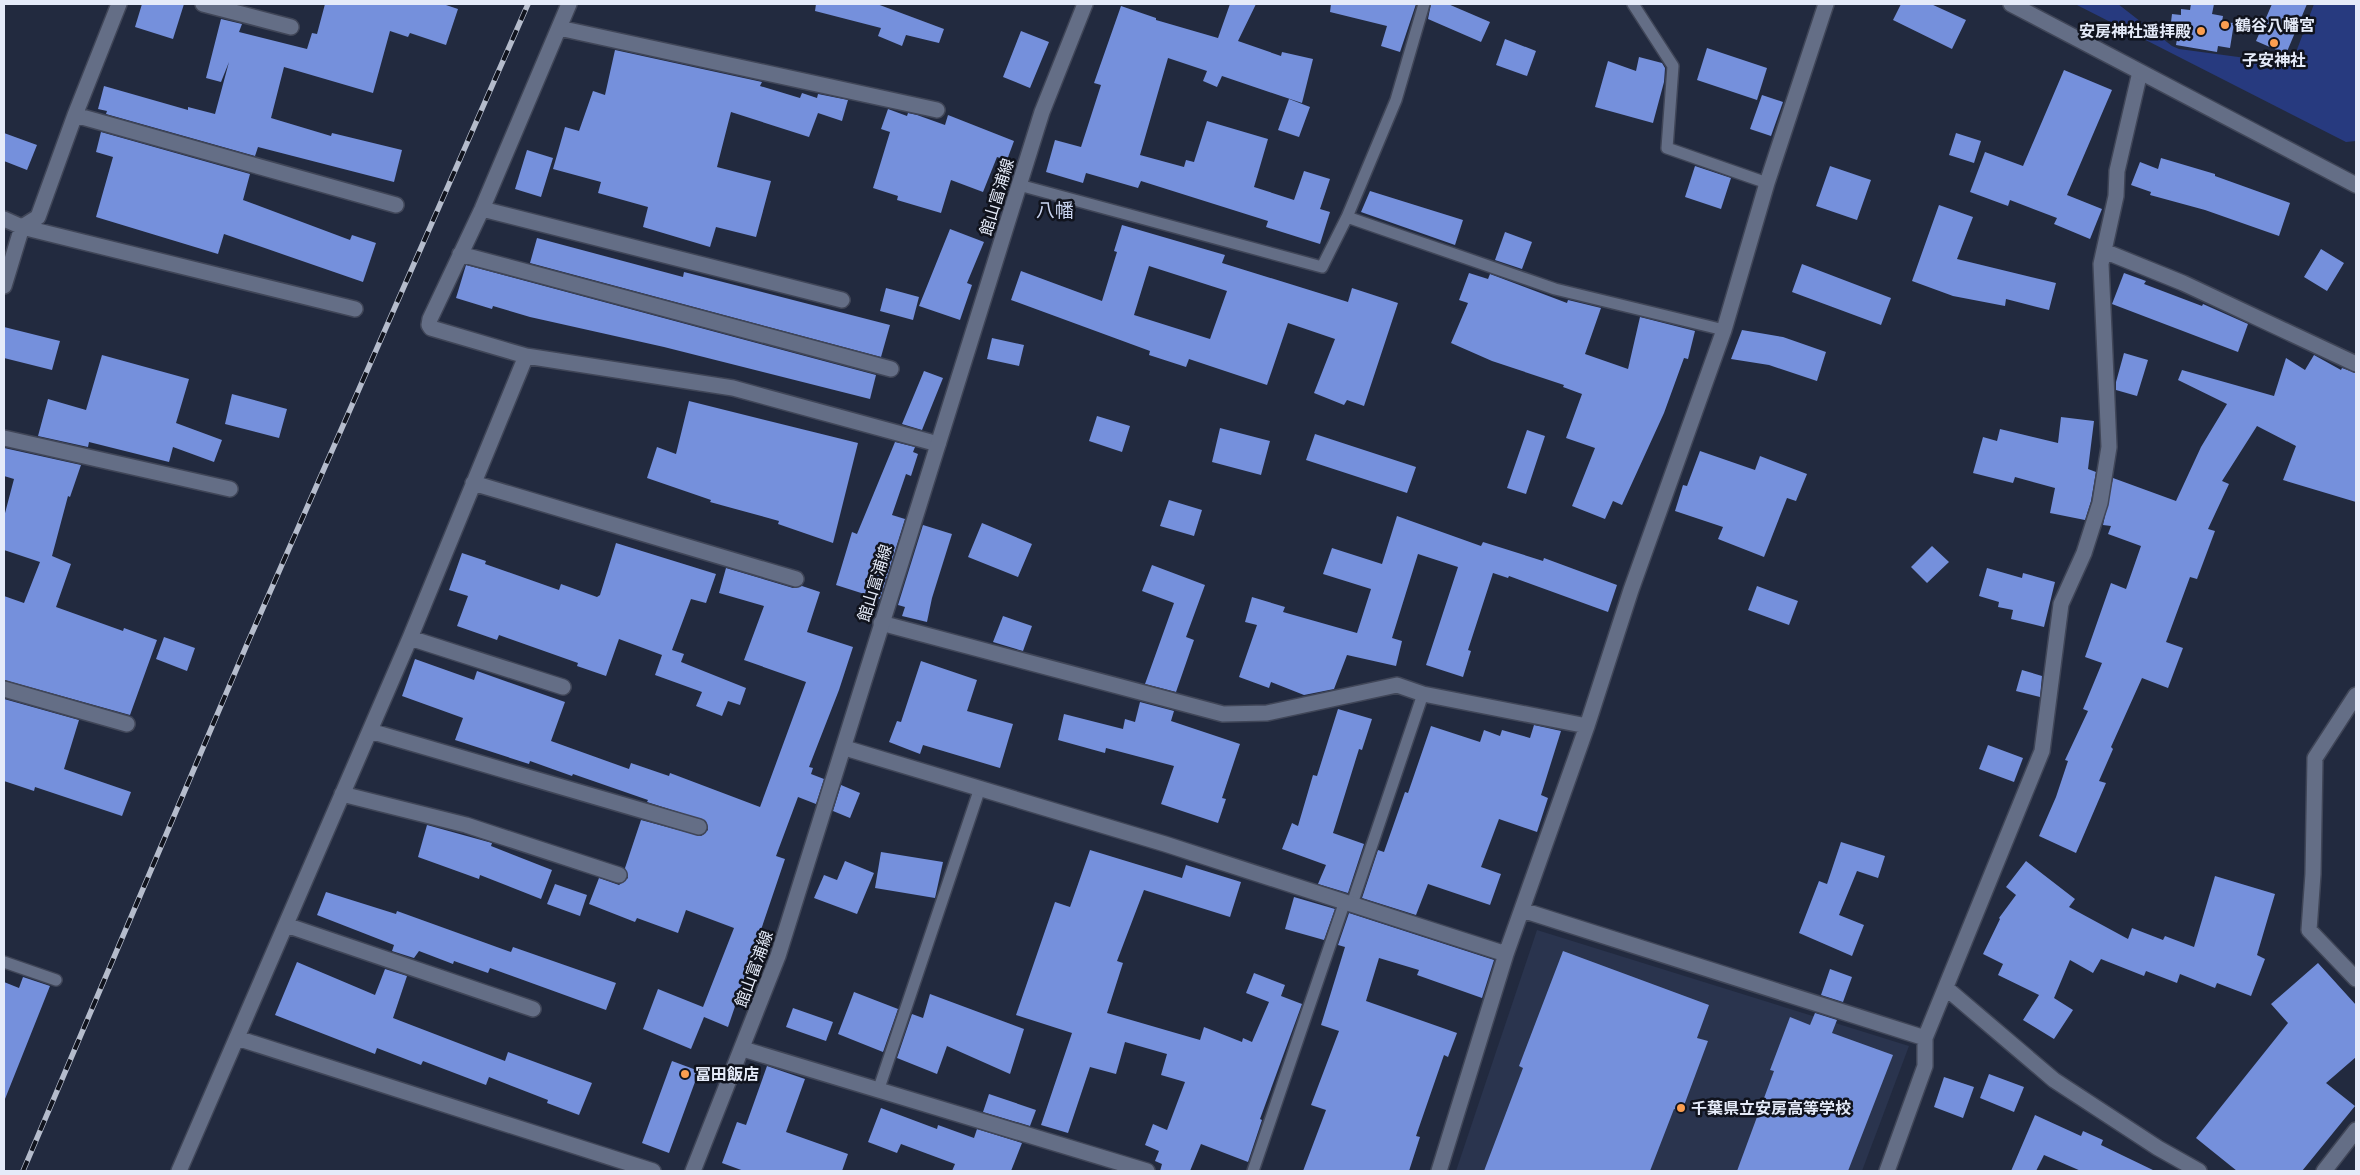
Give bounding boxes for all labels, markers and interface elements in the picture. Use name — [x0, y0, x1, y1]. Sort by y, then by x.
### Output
place label: 鶴谷八幡宮 — [2235, 16, 2315, 35]
marker: 鶴谷八幡宮 — [2219, 19, 2231, 31]
place label: 安房神社遥拝殿 — [2079, 22, 2191, 41]
marker: 安房神社遥拝殿 — [2195, 25, 2207, 37]
marker: 子安神社 — [2268, 37, 2280, 49]
place label: 子安神社 — [2242, 51, 2306, 70]
street label: 館山富浦線 — [976, 156, 1018, 238]
district label: 八幡 — [1036, 199, 1074, 222]
street label: 館山富浦線 — [854, 542, 896, 624]
street label: 館山富浦線 — [731, 928, 777, 1010]
place label: 冨田飯店 — [695, 1065, 759, 1084]
marker: 冨田飯店 — [679, 1068, 691, 1080]
place label: 千葉県立安房高等学校 — [1691, 1099, 1851, 1118]
marker: 千葉県立安房高等学校 — [1675, 1102, 1687, 1114]

